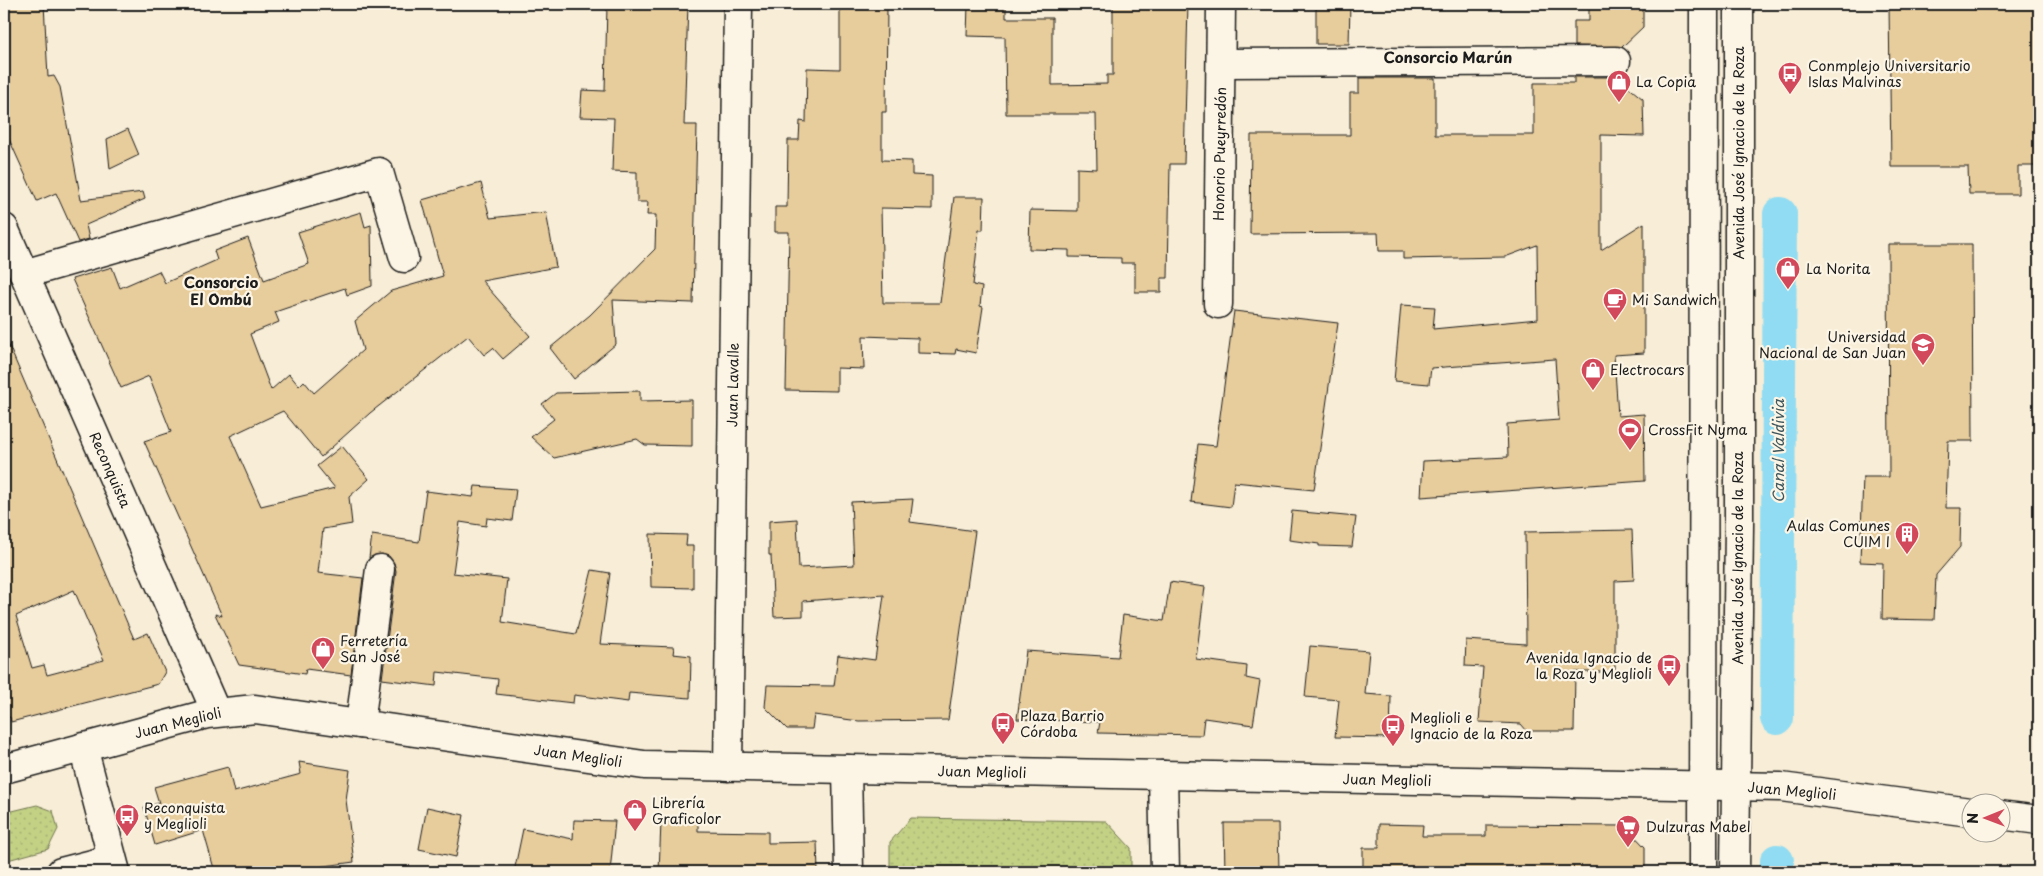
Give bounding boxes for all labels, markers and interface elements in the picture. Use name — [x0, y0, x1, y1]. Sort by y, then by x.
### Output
district label: Consorcio Marún — [1384, 45, 1512, 68]
street label: Avenida José Ignacio de la Roza — [1728, 46, 1749, 259]
place label: Conmplejo Universitario Islas Malvinas — [1808, 55, 1971, 92]
bus stop icon: Conmplejo Universitario Islas Malvinas — [1777, 61, 1803, 95]
shop icon: La Copia — [1606, 69, 1632, 103]
place label: La Copia — [1636, 71, 1696, 92]
street label: Honorio Pueyrredón — [1208, 87, 1231, 221]
shop icon: La Norita — [1775, 256, 1801, 290]
place label: La Norita — [1806, 258, 1870, 279]
district label: Consorcio El Ombú — [184, 270, 259, 310]
cafe icon: Mi Sandwich — [1602, 287, 1628, 321]
place label: Mi Sandwich — [1632, 289, 1718, 310]
place label: Universidad Nacional de San Juan — [1759, 326, 1906, 363]
school or university icon: Universidad Nacional de San Juan — [1910, 332, 1936, 366]
street label: Juan Lavalle — [721, 342, 744, 427]
shop icon: Electrocars — [1580, 357, 1606, 391]
place label: Electrocars — [1610, 359, 1685, 380]
water label: Canal Valdivia — [1766, 399, 1789, 503]
sports icon: CrossFit Nyma — [1617, 417, 1643, 451]
place label: CrossFit Nyma — [1648, 419, 1748, 440]
street label: Reconquista — [84, 429, 137, 511]
street label: Avenida José Ignacio de la Roza — [1727, 451, 1748, 664]
place label: Aulas Comunes CUIM I — [1787, 515, 1890, 552]
building icon: Aulas Comunes CUIM I — [1894, 521, 1920, 555]
place label: Ferretería San José — [340, 630, 408, 667]
shop icon: Ferretería San José — [310, 636, 336, 670]
place label: Avenida Ignacio de la Roza y Meglioli — [1526, 647, 1652, 684]
bus stop icon: Avenida Ignacio de la Roza y Meglioli — [1656, 653, 1682, 687]
street label: Juan Meglioli — [132, 702, 224, 743]
place label: Plaza Barrio Córdoba — [1020, 705, 1104, 742]
place label: Meglioli e Ignacio de la Roza — [1410, 707, 1533, 744]
bus stop icon: Plaza Barrio Córdoba — [990, 711, 1016, 745]
bus stop icon: Meglioli e Ignacio de la Roza — [1380, 713, 1406, 747]
street label: Juan Meglioli — [533, 739, 624, 772]
street label: Juan Meglioli — [937, 760, 1027, 783]
street label: Juan Meglioli — [1342, 768, 1432, 791]
street label: Juan Meglioli — [1747, 776, 1837, 805]
place label: Librería Graficolor — [652, 792, 721, 829]
north arrow — [1960, 794, 2010, 844]
place label: Reconquista y Meglioli — [144, 797, 225, 834]
shop icon: Librería Graficolor — [622, 798, 648, 832]
bus stop icon: Reconquista y Meglioli — [114, 803, 140, 837]
text: N — [1962, 813, 1983, 824]
supermarket icon: Dulzuras Mabel — [1615, 814, 1641, 848]
place label: Dulzuras Mabel — [1646, 816, 1751, 837]

